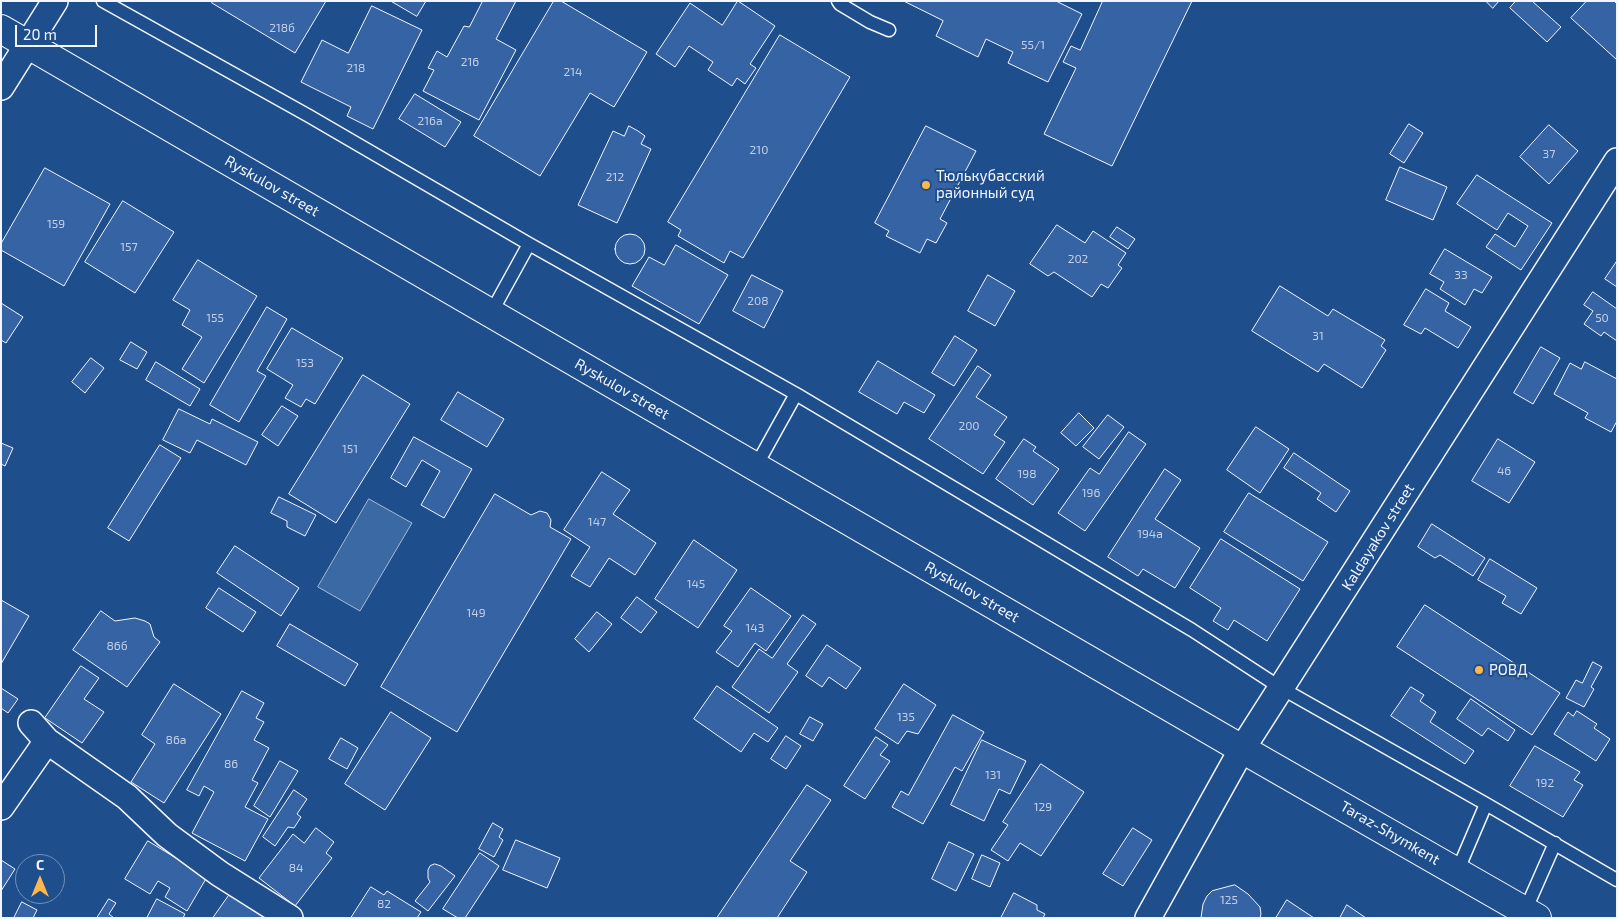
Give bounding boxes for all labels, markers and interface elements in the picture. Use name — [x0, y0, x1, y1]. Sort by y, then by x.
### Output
scale bar — [18, 15, 100, 47]
house number: 218б — [269, 21, 295, 35]
text: 20 m — [23, 25, 57, 43]
house number: 55/1 — [1021, 38, 1045, 52]
house number: 216 — [461, 55, 479, 69]
house number: 218 — [347, 61, 365, 75]
house number: 214 — [564, 65, 582, 79]
house number: 216а — [417, 114, 443, 128]
house number: 210 — [750, 143, 768, 157]
house number: 37 — [1543, 147, 1555, 161]
street label: Ryskulov street — [222, 152, 322, 220]
place label: Тюлькубасский районный суд — [936, 167, 1045, 202]
house number: 212 — [606, 170, 624, 184]
marker: Тюлькубасский районный суд — [920, 179, 932, 191]
house number: 159 — [47, 217, 65, 231]
house number: 157 — [120, 240, 138, 254]
house number: 202 — [1068, 252, 1088, 266]
house number: 33 — [1454, 268, 1468, 282]
house number: 208 — [747, 294, 769, 308]
house number: 155 — [206, 311, 224, 325]
house number: 50 — [1595, 311, 1609, 325]
house number: 31 — [1312, 329, 1324, 343]
street label: Ryskulov street — [572, 355, 672, 423]
house number: 153 — [296, 356, 314, 370]
house number: 200 — [958, 419, 980, 433]
house number: 151 — [342, 442, 358, 456]
house number: 46 — [1497, 464, 1511, 478]
house number: 198 — [1018, 467, 1036, 481]
street label: Kaldayakov street — [1338, 480, 1418, 594]
house number: 196 — [1082, 486, 1100, 500]
house number: 147 — [588, 515, 606, 529]
house number: 194а — [1137, 527, 1163, 541]
street label: Ryskulov street — [922, 558, 1022, 626]
house number: 145 — [687, 577, 705, 591]
house number: 149 — [466, 606, 486, 620]
house number: 143 — [746, 621, 764, 635]
house number: 86б — [106, 639, 128, 653]
place label: РОВД — [1489, 661, 1528, 679]
marker: РОВД — [1473, 664, 1485, 676]
house number: 135 — [897, 710, 915, 724]
house number: 86а — [166, 733, 186, 747]
house number: 86 — [224, 757, 238, 771]
house number: 131 — [985, 768, 1001, 782]
house number: 192 — [1536, 776, 1554, 790]
street label: Taraz-Shymkent — [1337, 797, 1443, 869]
house number: 129 — [1034, 800, 1052, 814]
north arrow — [15, 854, 65, 904]
text: С — [36, 856, 44, 873]
house number: 84 — [289, 861, 303, 875]
house number: 125 — [1220, 893, 1238, 907]
house number: 82 — [377, 897, 391, 911]

